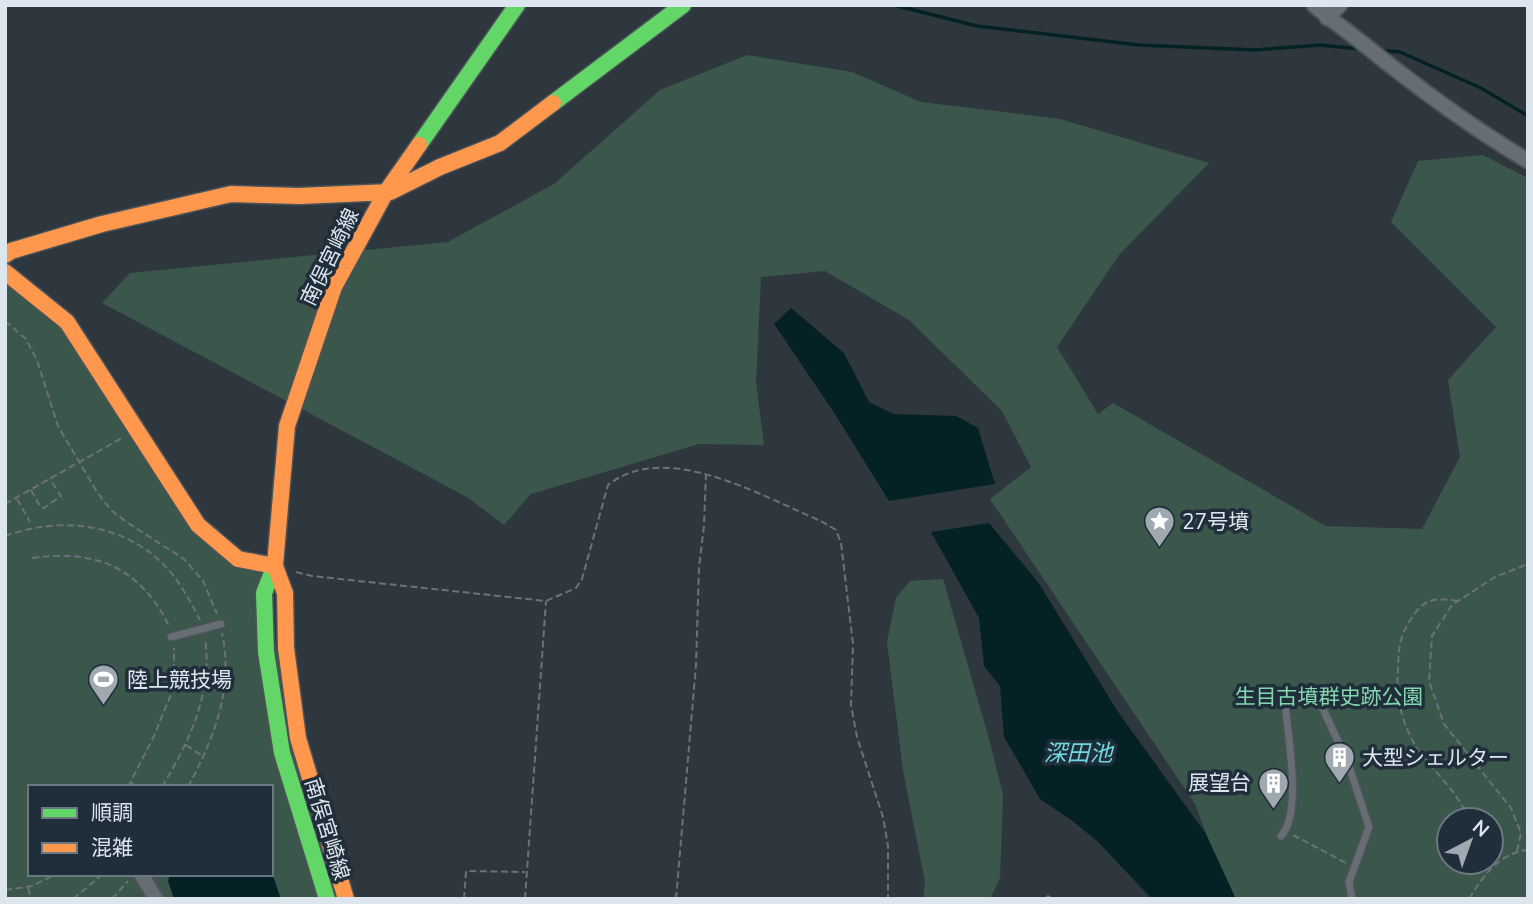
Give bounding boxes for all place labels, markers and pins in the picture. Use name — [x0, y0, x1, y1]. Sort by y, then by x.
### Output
place icon: 27号墳 — [1142, 505, 1176, 549]
place label: 27号墳 — [1182, 508, 1249, 536]
sports icon: 陸上競技場 — [87, 663, 121, 707]
place label: 陸上競技場 — [127, 666, 232, 694]
building icon: 大型シェルター — [1322, 741, 1356, 785]
place label: 大型シェルター — [1362, 744, 1509, 772]
building icon: 展望台 — [1257, 766, 1291, 810]
place label: 展望台 — [1188, 769, 1251, 797]

